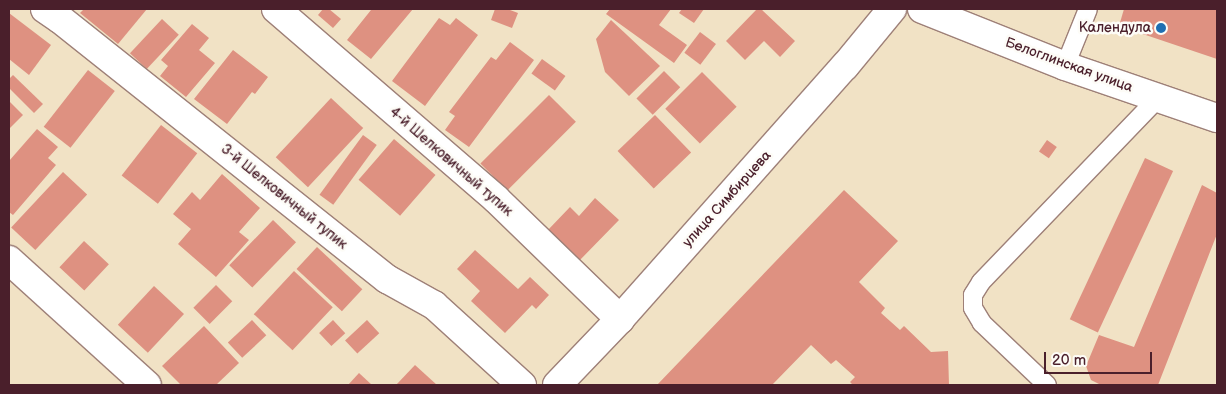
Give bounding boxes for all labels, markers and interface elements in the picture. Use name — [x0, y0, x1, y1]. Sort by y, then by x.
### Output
place label: Календула — [1079, 20, 1151, 36]
marker: Календула — [1155, 22, 1167, 34]
street label: Белоглинская улица — [1003, 34, 1135, 96]
street label: 4-й Шелковичный тупик — [386, 104, 516, 220]
street label: 3-й Шелковичный тупик — [217, 141, 351, 253]
street label: улица Симбирцева — [679, 147, 775, 251]
scale bar — [1046, 342, 1154, 374]
text: 20 m — [1052, 351, 1086, 370]

